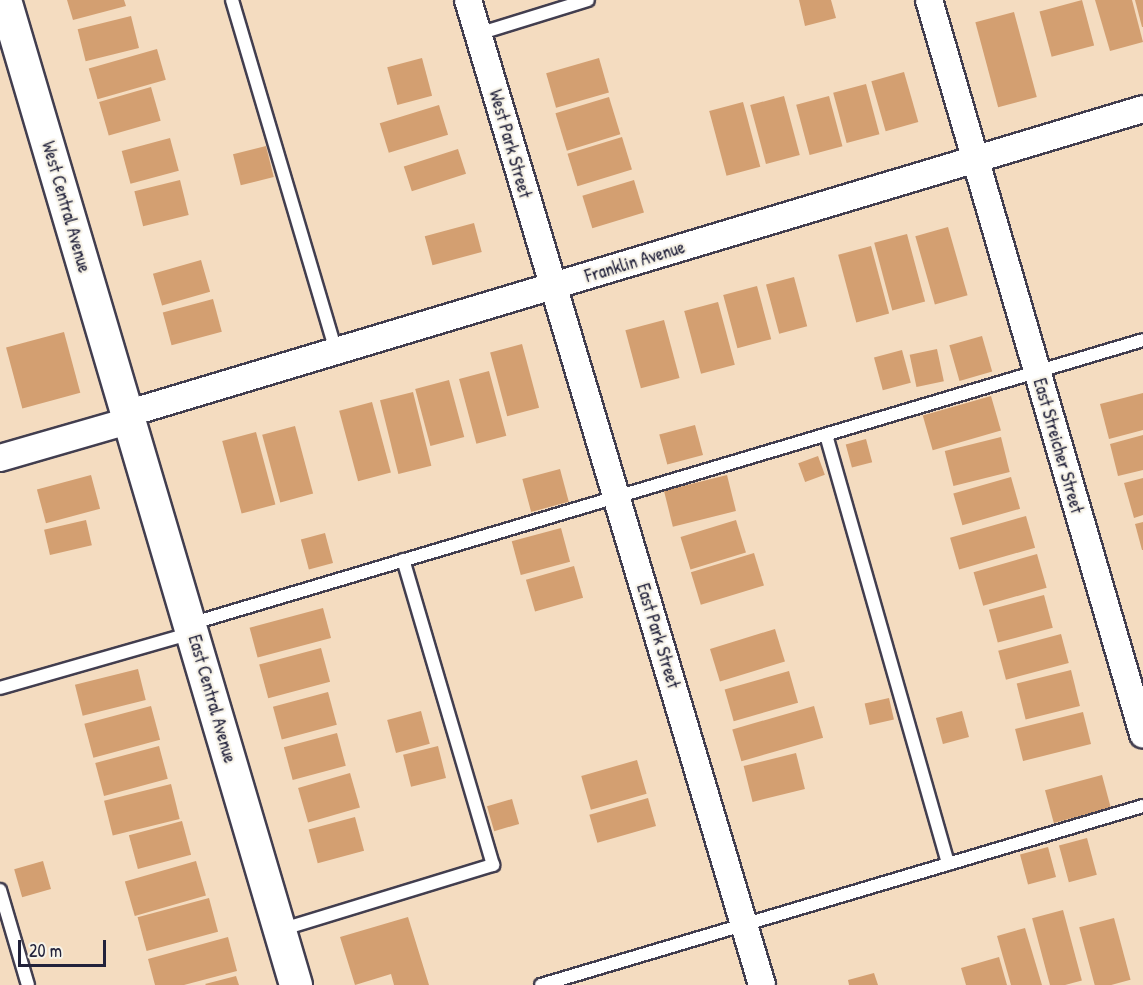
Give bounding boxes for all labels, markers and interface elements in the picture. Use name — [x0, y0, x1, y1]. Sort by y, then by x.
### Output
street label: West Park Street — [484, 87, 536, 201]
street label: West Central Avenue — [37, 139, 95, 275]
street label: Franklin Avenue — [583, 237, 687, 287]
street label: East Streicher Street — [1028, 376, 1088, 516]
street label: East Park Street — [632, 581, 684, 691]
street label: East Central Avenue — [183, 632, 241, 766]
scale bar — [21, 928, 110, 966]
text: 20 m — [29, 938, 62, 963]

